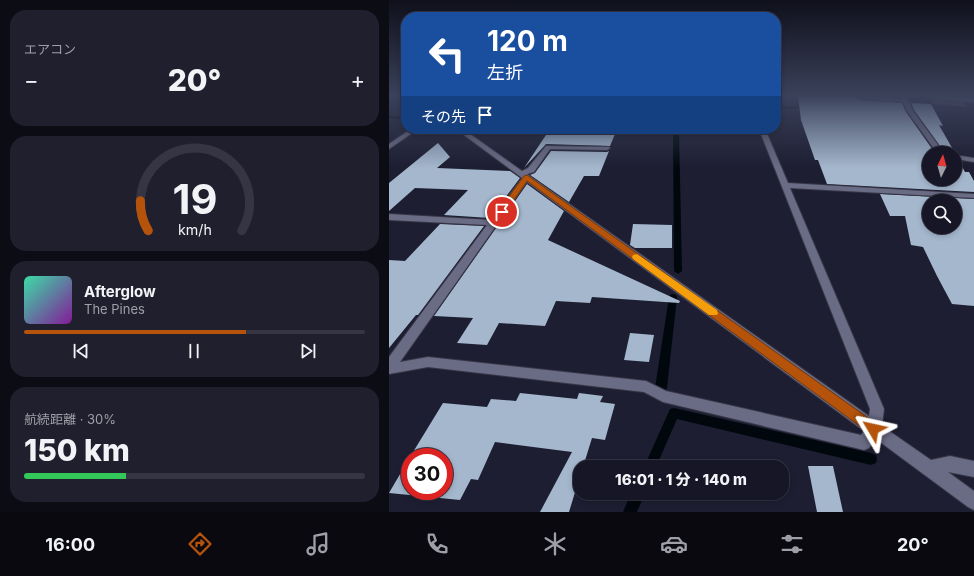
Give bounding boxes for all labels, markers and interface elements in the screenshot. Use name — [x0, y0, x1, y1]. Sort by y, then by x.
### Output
text: 120 m — [487, 24, 568, 58]
icon: left — [421, 28, 473, 80]
text: エアコン — [24, 41, 76, 57]
text: 20° — [168, 62, 221, 98]
text: 左折 — [487, 62, 523, 83]
text: − — [24, 67, 39, 93]
text: + — [350, 67, 365, 93]
icon: arrive — [474, 104, 496, 126]
text: その先 — [421, 107, 466, 126]
north arrow — [922, 146, 962, 186]
map controls — [922, 146, 962, 234]
text: 19 — [172, 174, 217, 224]
button: search — [922, 194, 962, 234]
pin — [485, 195, 519, 229]
icon: arrive — [491, 201, 513, 223]
text: km/h — [178, 221, 211, 238]
text: Afterglow — [84, 282, 156, 301]
text: The Pines — [84, 301, 145, 317]
icon: previous — [70, 340, 92, 362]
icon: pause — [183, 340, 205, 362]
icon: next — [297, 340, 319, 362]
position arrow — [852, 408, 894, 450]
text: 航続距離 · 30% — [24, 411, 116, 427]
text: 150 km — [24, 432, 130, 468]
speed limit sign: 30 — [401, 448, 453, 500]
text: 16:01 · 1 分 · 140 m — [615, 470, 747, 489]
icon: directions — [186, 530, 214, 558]
icon: music — [304, 530, 332, 558]
icon: phone — [423, 530, 451, 558]
icon: climate — [541, 530, 569, 558]
icon: car — [660, 530, 688, 558]
icon: filters — [778, 530, 806, 558]
text: 16:00 — [45, 534, 95, 555]
text: 20° — [897, 534, 929, 555]

